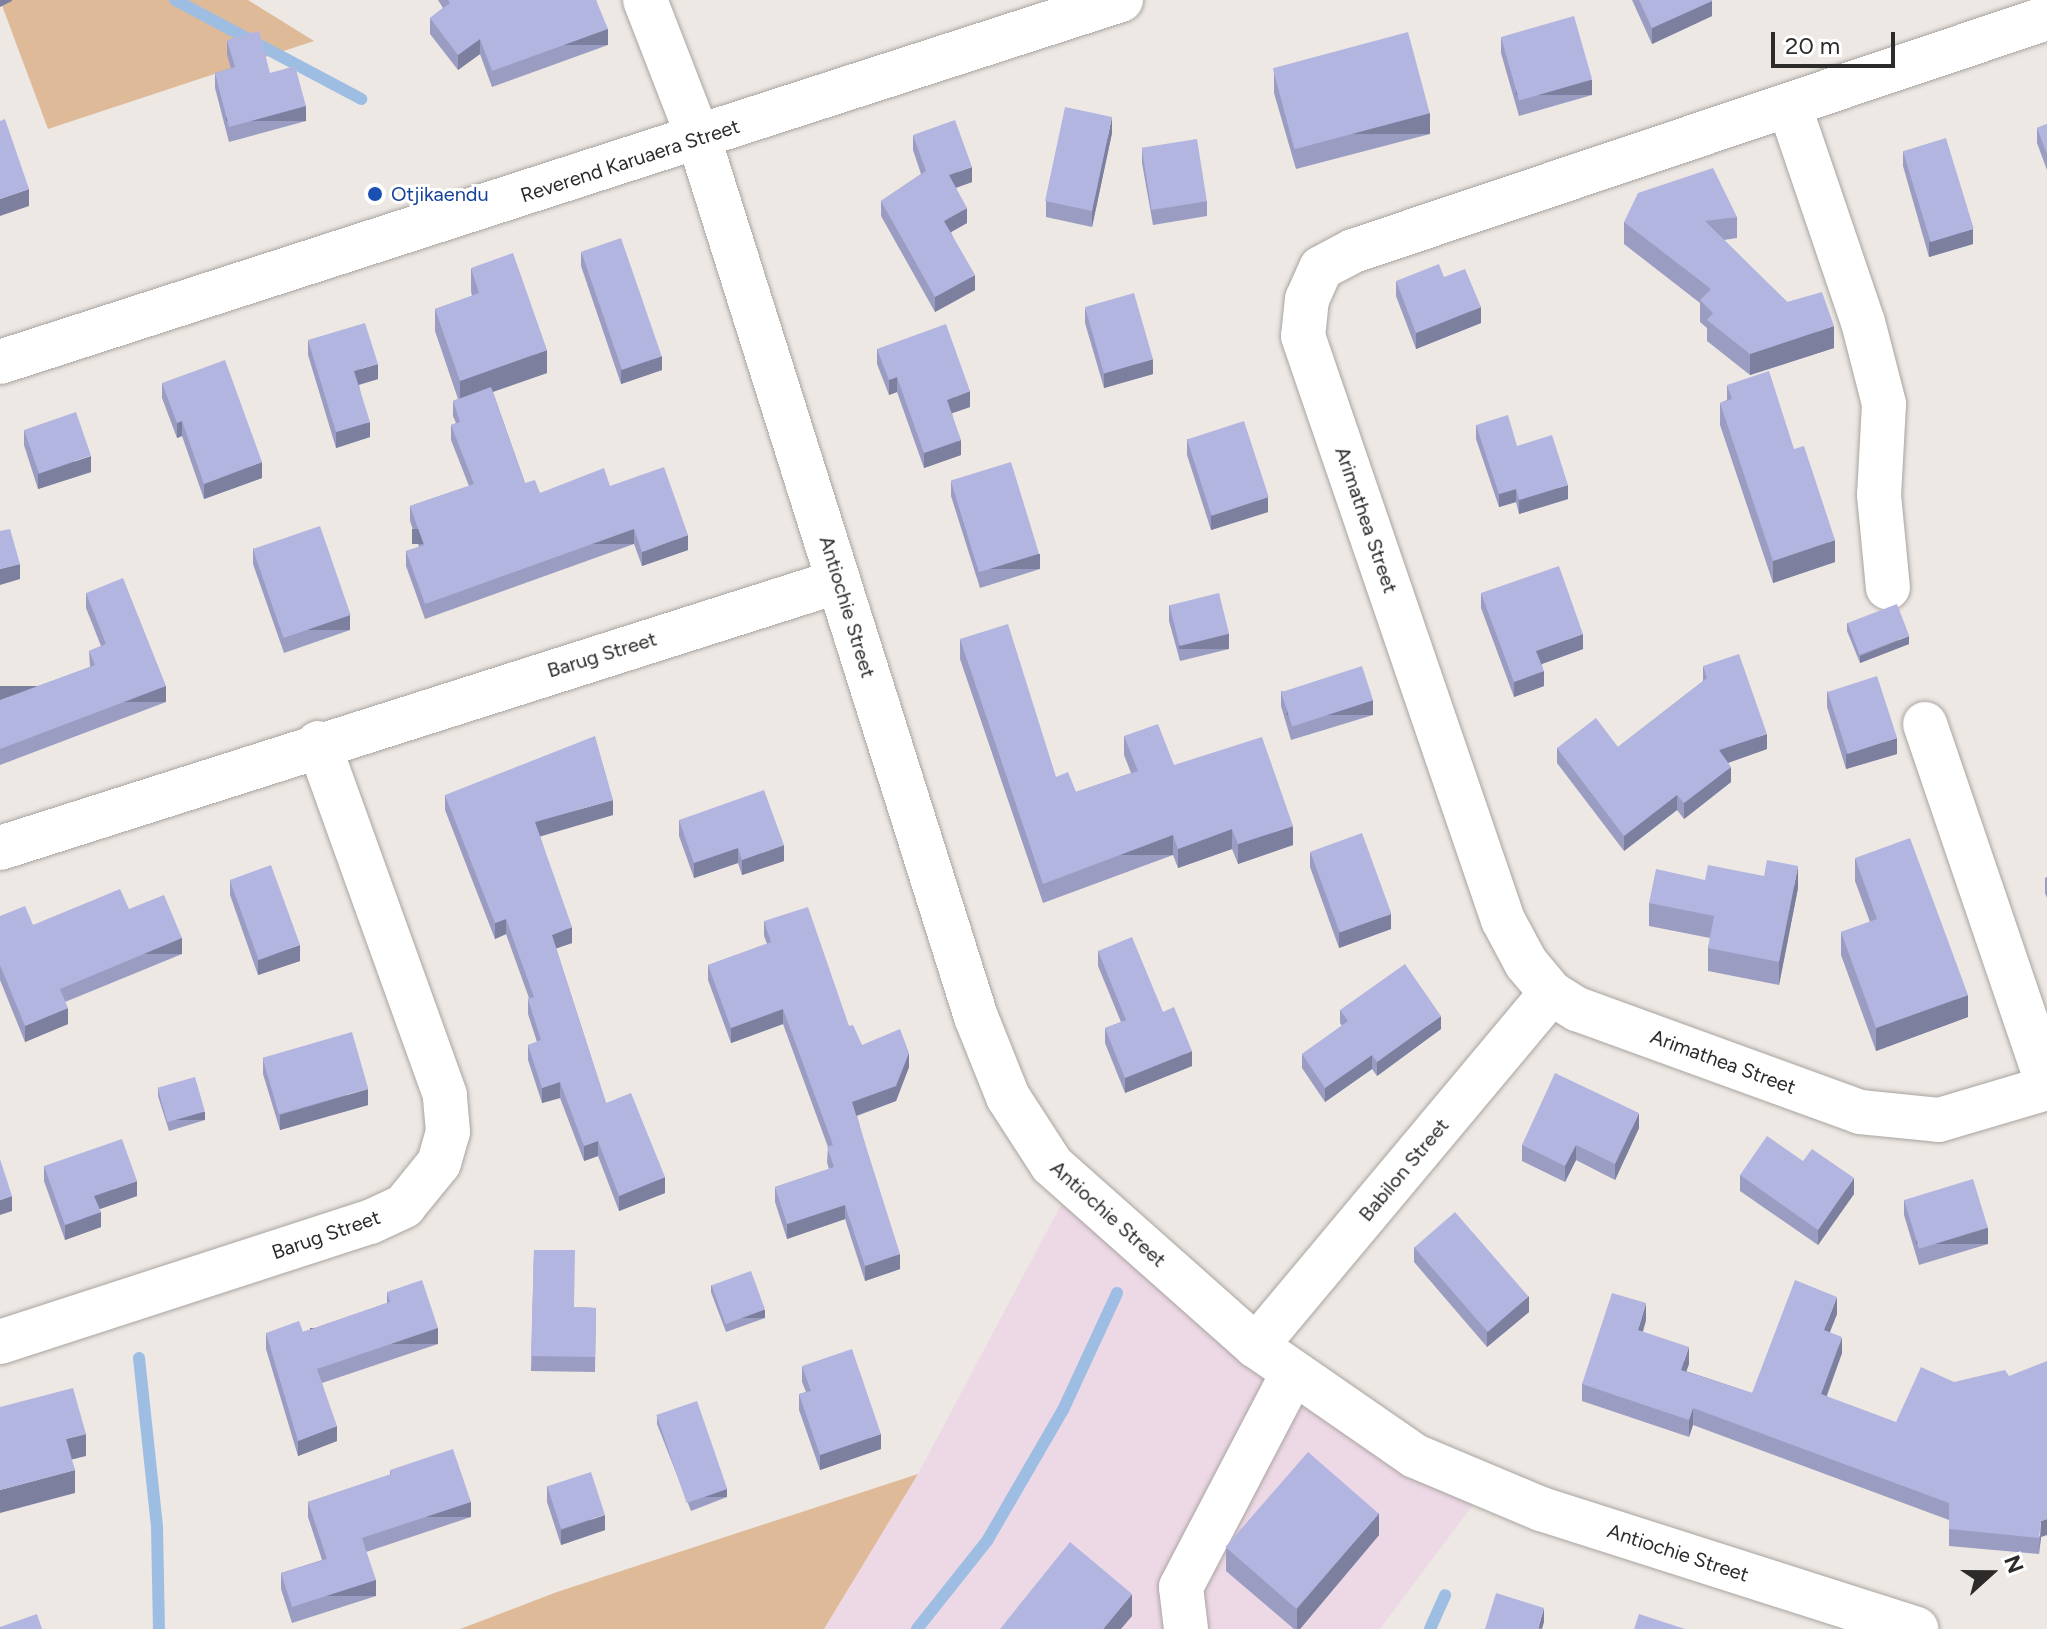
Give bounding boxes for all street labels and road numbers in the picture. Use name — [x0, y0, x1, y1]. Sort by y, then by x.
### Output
street label: Reverend Karuaera Street — [517, 114, 743, 208]
street label: Arimathea Street — [1330, 444, 1402, 596]
street label: Antiochie Street — [814, 533, 880, 681]
street label: Barug Street — [544, 627, 660, 683]
street label: Arimathea Street — [1647, 1025, 1799, 1099]
street label: Babilon Street — [1354, 1114, 1454, 1226]
street label: Antiochie Street — [1045, 1156, 1171, 1272]
street label: Barug Street — [269, 1205, 383, 1265]
street label: Antiochie Street — [1604, 1519, 1752, 1587]

